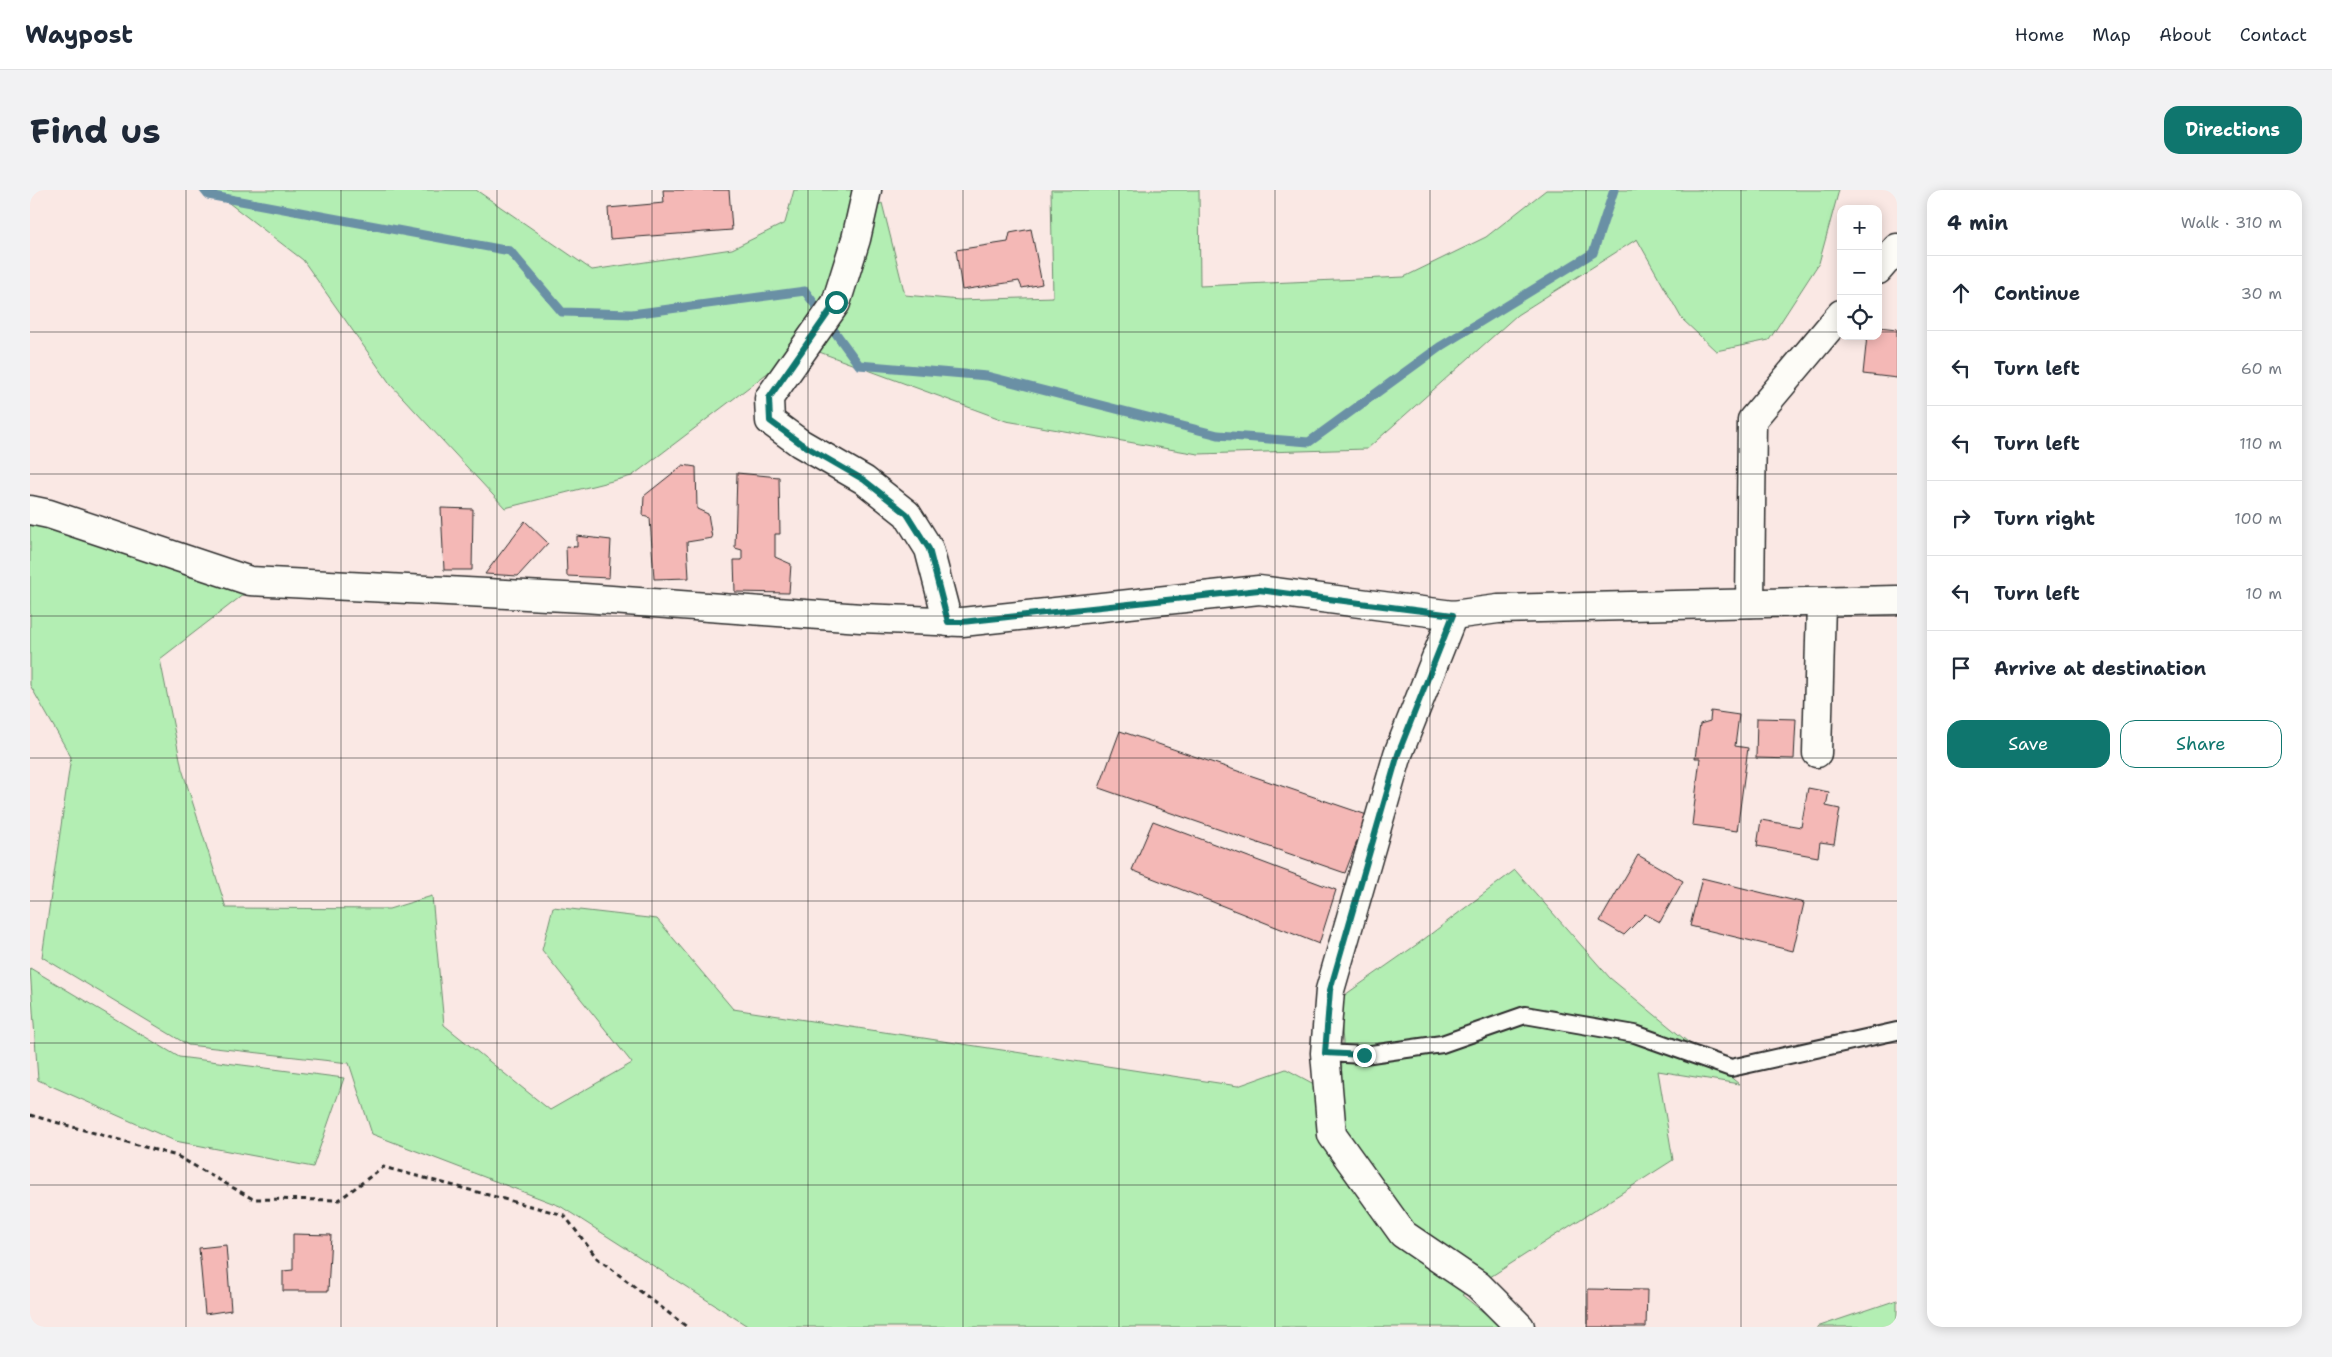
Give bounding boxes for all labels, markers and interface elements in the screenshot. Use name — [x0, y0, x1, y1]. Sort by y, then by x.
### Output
text: Waypost — [25, 19, 133, 51]
text: Home — [2015, 23, 2064, 47]
text: Map — [2092, 23, 2131, 47]
text: About — [2159, 23, 2212, 47]
text: Contact — [2240, 23, 2307, 47]
button: Directions — [2164, 106, 2302, 154]
text: Find us — [30, 107, 161, 154]
map controls — [1837, 205, 1882, 340]
button: + — [1837, 205, 1882, 250]
text: 4 min — [1947, 209, 2008, 237]
text: Walk · 310 m — [2181, 212, 2282, 233]
button: − — [1837, 250, 1882, 295]
icon: ahead — [1947, 279, 1975, 307]
text: Continue — [1994, 281, 2080, 306]
text: 30 m — [2241, 283, 2282, 304]
route start — [825, 291, 848, 314]
button: locate — [1837, 295, 1882, 340]
icon: left — [1947, 354, 1975, 382]
text: Turn left — [1994, 356, 2080, 381]
text: 60 m — [2241, 358, 2282, 379]
icon: left — [1947, 429, 1975, 457]
text: Turn left — [1994, 431, 2080, 456]
text: 110 m — [2239, 433, 2282, 454]
icon: right — [1947, 504, 1975, 532]
text: Turn right — [1994, 506, 2095, 531]
text: 100 m — [2234, 508, 2282, 529]
icon: left — [1947, 579, 1975, 607]
text: Turn left — [1994, 581, 2080, 606]
text: 10 m — [2245, 583, 2282, 604]
icon: arrive — [1947, 654, 1975, 682]
text: Arrive at destination — [1994, 656, 2206, 681]
button: Save — [1947, 720, 2110, 768]
button: Share — [2120, 720, 2282, 768]
route end — [1353, 1044, 1376, 1067]

